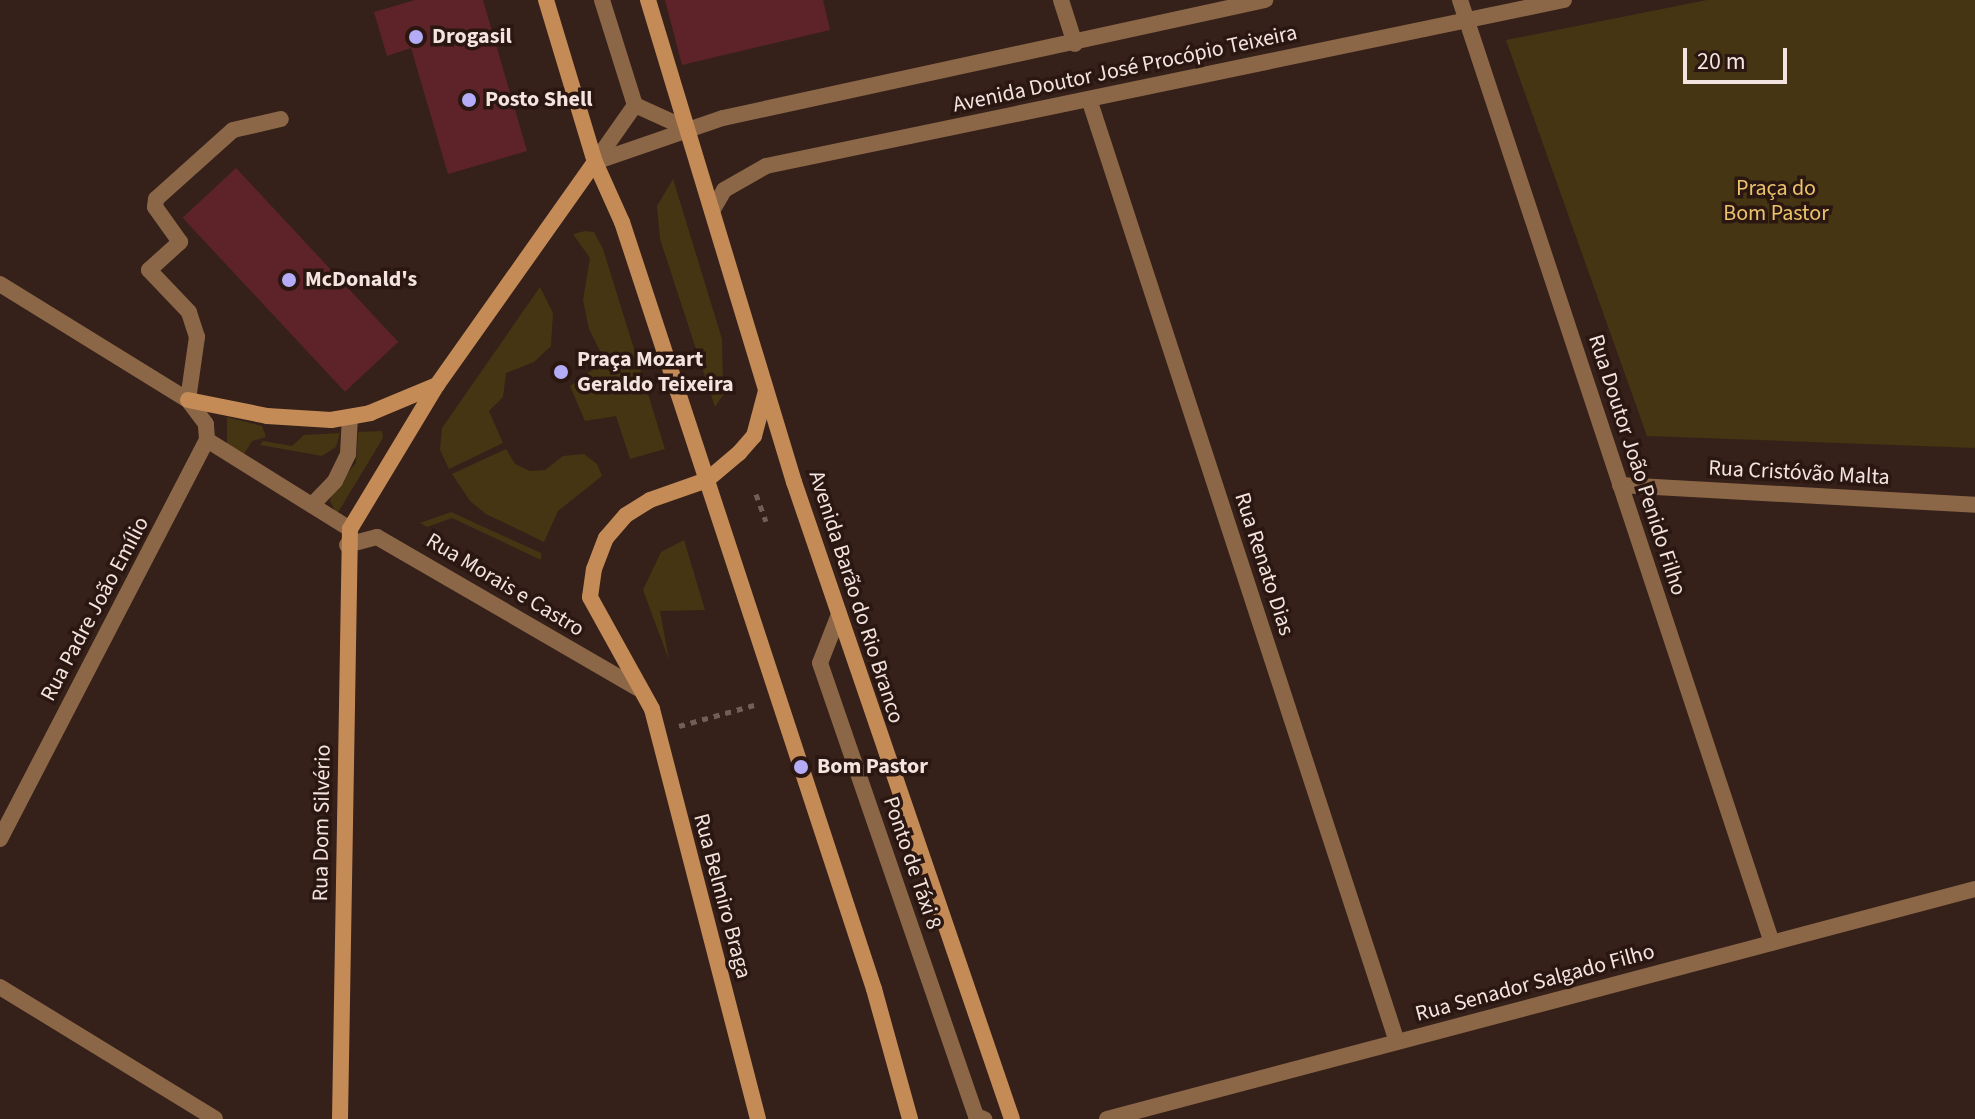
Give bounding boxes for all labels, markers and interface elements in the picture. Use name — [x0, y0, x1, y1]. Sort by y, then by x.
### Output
street label: Avenida Doutor José Procópio Teixeira — [950, 20, 1300, 118]
place label: Drogasil — [432, 24, 512, 50]
marker: Drogasil — [407, 28, 425, 46]
scale bar — [1687, 32, 1791, 82]
text: 20 m — [1697, 44, 1746, 79]
place label: Posto Shell — [485, 87, 592, 113]
marker: Posto Shell — [460, 91, 478, 109]
park label: Praça do Bom Pastor — [1723, 175, 1829, 226]
place label: McDonald's — [305, 267, 417, 293]
marker: McDonald's — [280, 271, 298, 289]
street label: Rua Doutor João Penido Filho — [1582, 331, 1692, 599]
place label: Praça Mozart Geraldo Teixeira — [577, 346, 734, 398]
marker: Praça Mozart Geraldo Teixeira — [552, 363, 570, 381]
street label: Rua Cristóvão Malta — [1708, 455, 1890, 491]
street label: Avenida Barão do Rio Branco — [803, 467, 909, 727]
street label: Rua Renato Dias — [1228, 489, 1300, 639]
street label: Rua Padre João Emílio — [35, 512, 155, 706]
street label: Rua Morais e Castro — [421, 527, 589, 643]
street label: Rua Dom Silvério — [307, 744, 337, 902]
place label: Bom Pastor — [817, 754, 928, 780]
marker: Bom Pastor — [792, 758, 810, 776]
street label: Ponto de Táxi 8 — [877, 793, 947, 933]
street label: Rua Belmiro Braga — [687, 811, 757, 981]
street label: Rua Senador Salgado Filho — [1413, 938, 1657, 1028]

